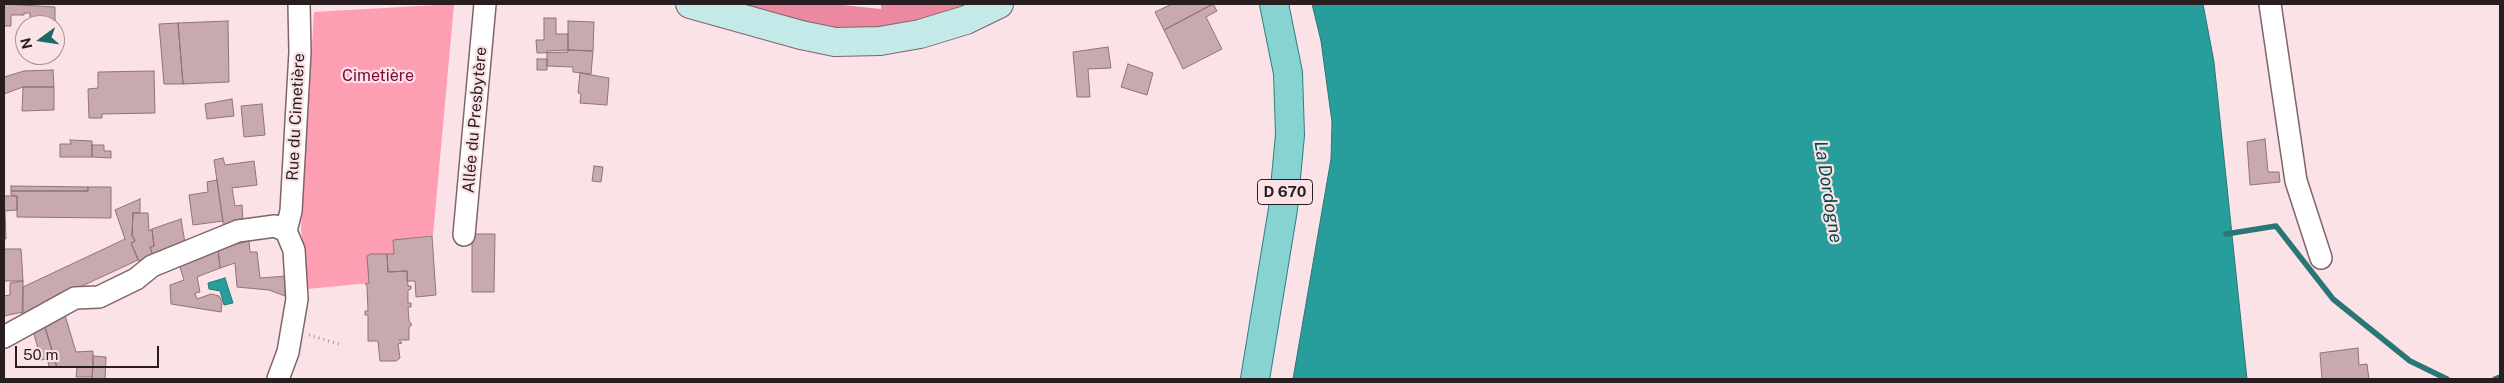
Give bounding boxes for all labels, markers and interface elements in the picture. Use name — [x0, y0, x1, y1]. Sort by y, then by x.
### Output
north arrow — [15, 15, 65, 65]
text: N — [17, 36, 36, 51]
street label: Allée du Presbytère — [459, 46, 491, 194]
street label: Rue du Cimetière — [283, 53, 309, 181]
park label: Cimetière — [342, 66, 414, 86]
water label: La Dordogne — [1809, 140, 1847, 244]
road number: D 670 — [1258, 180, 1312, 204]
scale bar — [18, 336, 161, 368]
text: 50 m — [23, 346, 58, 363]

